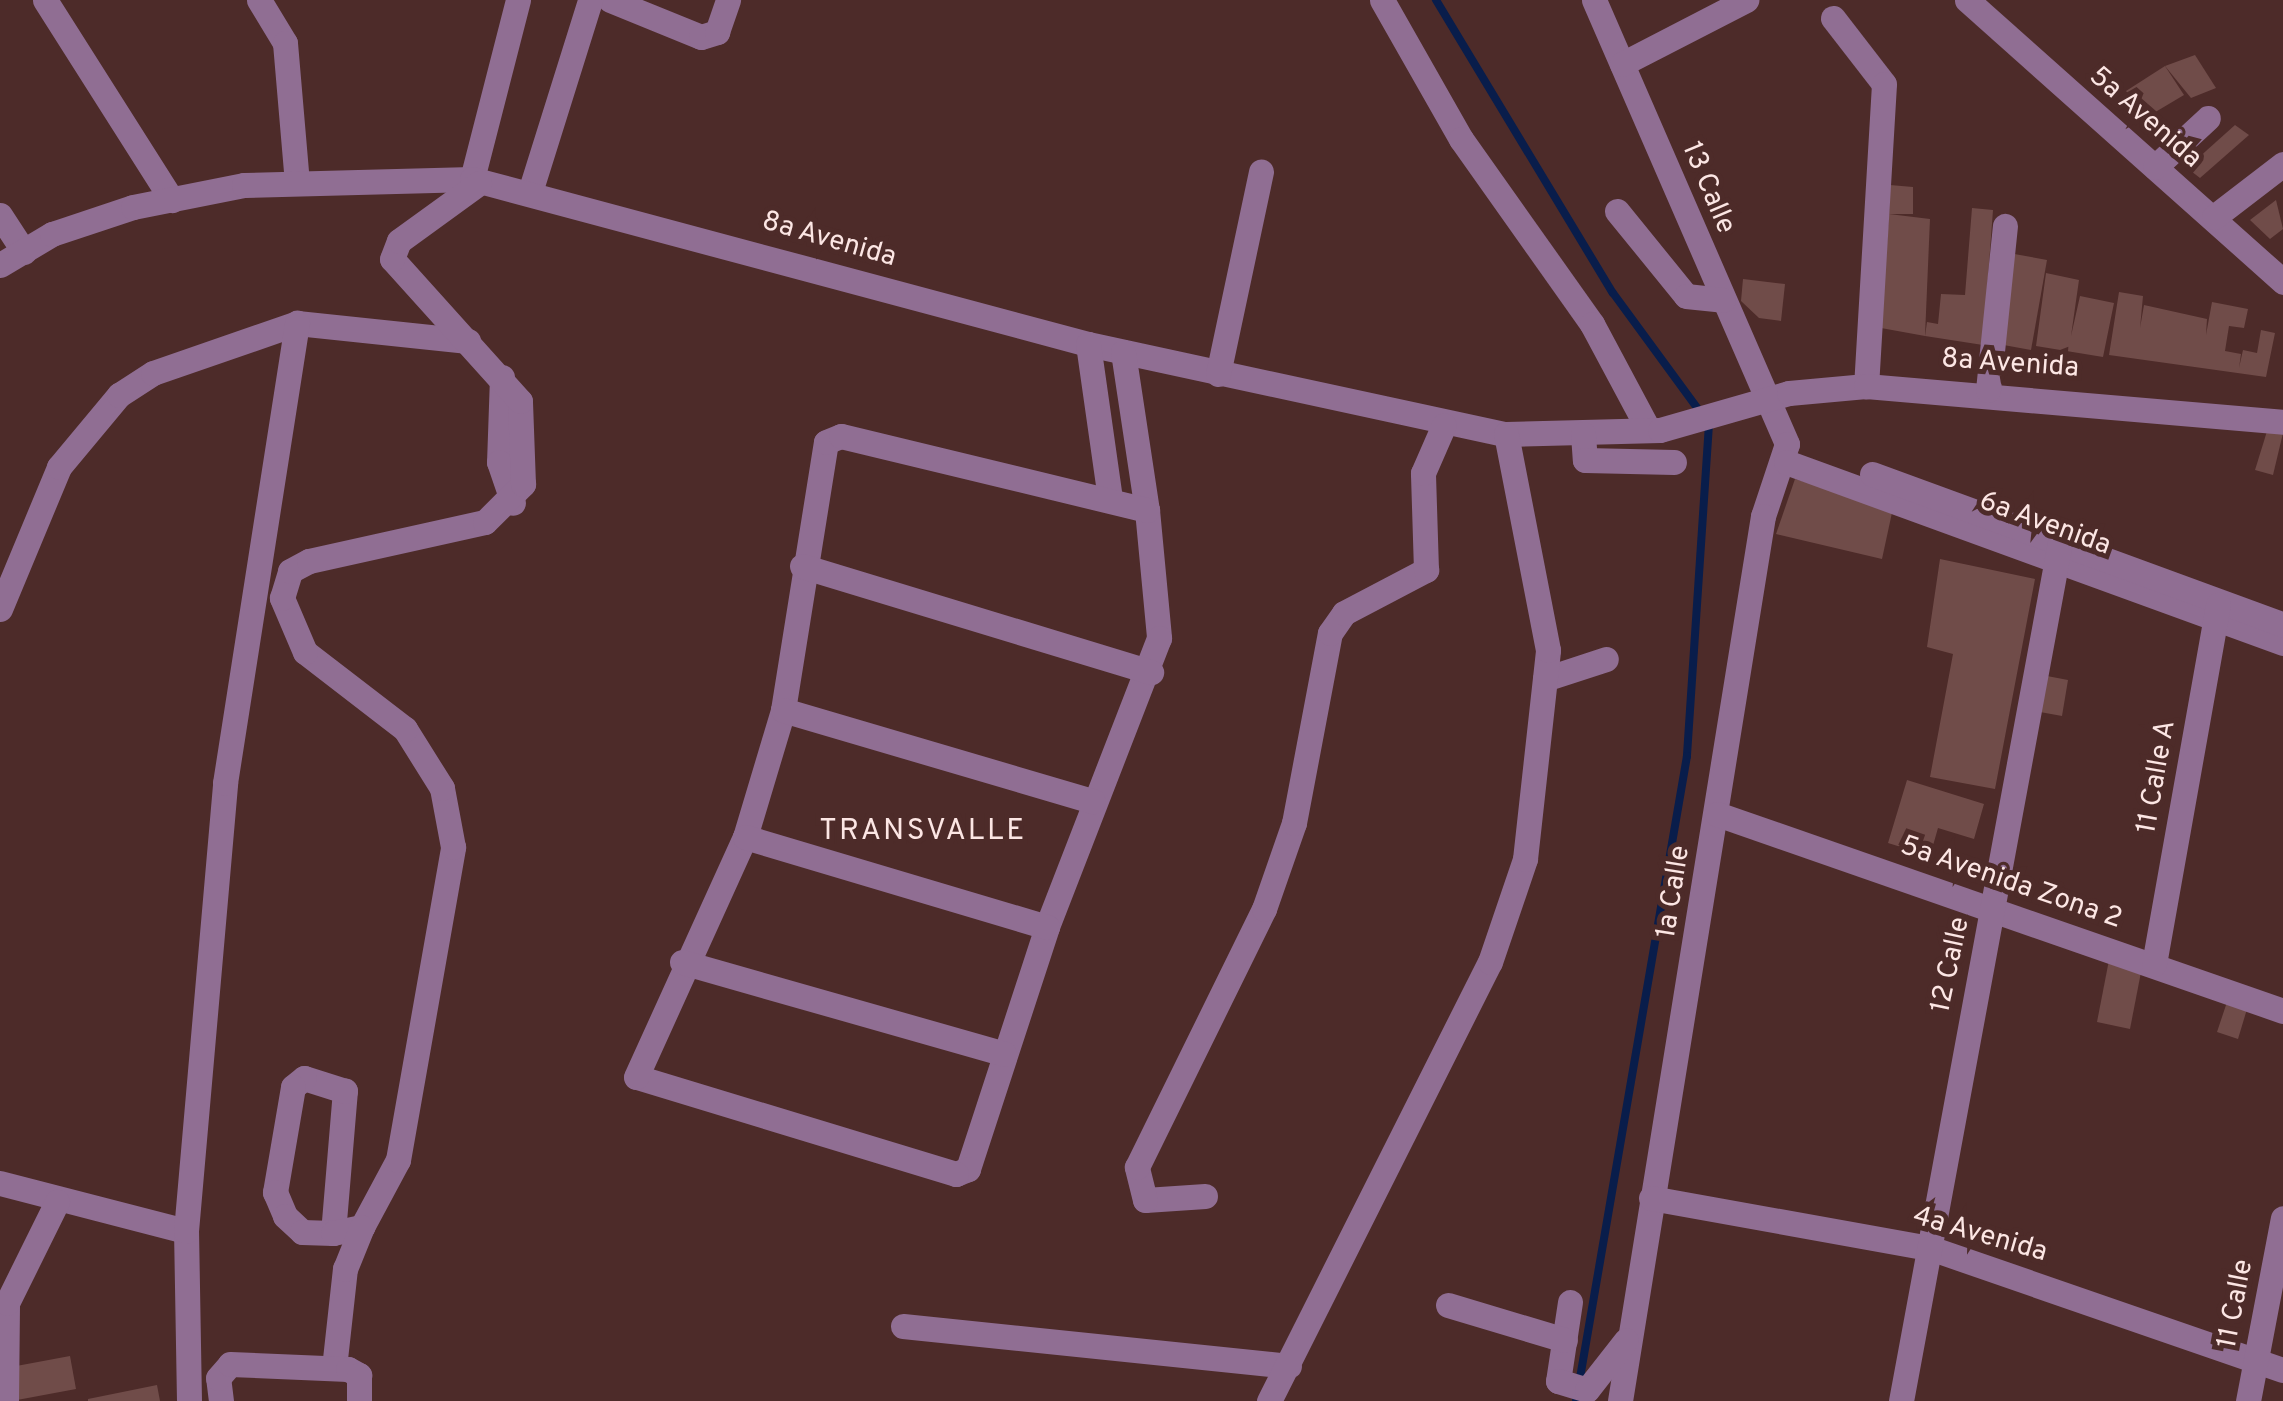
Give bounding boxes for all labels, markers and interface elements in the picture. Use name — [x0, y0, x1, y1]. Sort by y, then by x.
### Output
street label: 5a Avenida — [2081, 60, 2209, 176]
street label: 13 Calle — [1674, 137, 1742, 239]
street label: 8a Avenida — [757, 205, 901, 275]
street label: 8a Avenida — [1939, 342, 2081, 386]
street label: 6a Avenida — [1974, 485, 2116, 563]
street label: 11 Calle A — [2130, 717, 2184, 837]
district label: TRANSVALLE — [819, 814, 1027, 850]
street label: 5a Avenida Zona 2 — [1895, 829, 2127, 937]
street label: 1a Calle — [1650, 843, 1698, 941]
street label: 12 Calle — [1925, 914, 1977, 1016]
street label: 4a Avenida — [1908, 1200, 2052, 1270]
street label: 11 Calle — [2211, 1257, 2261, 1351]

